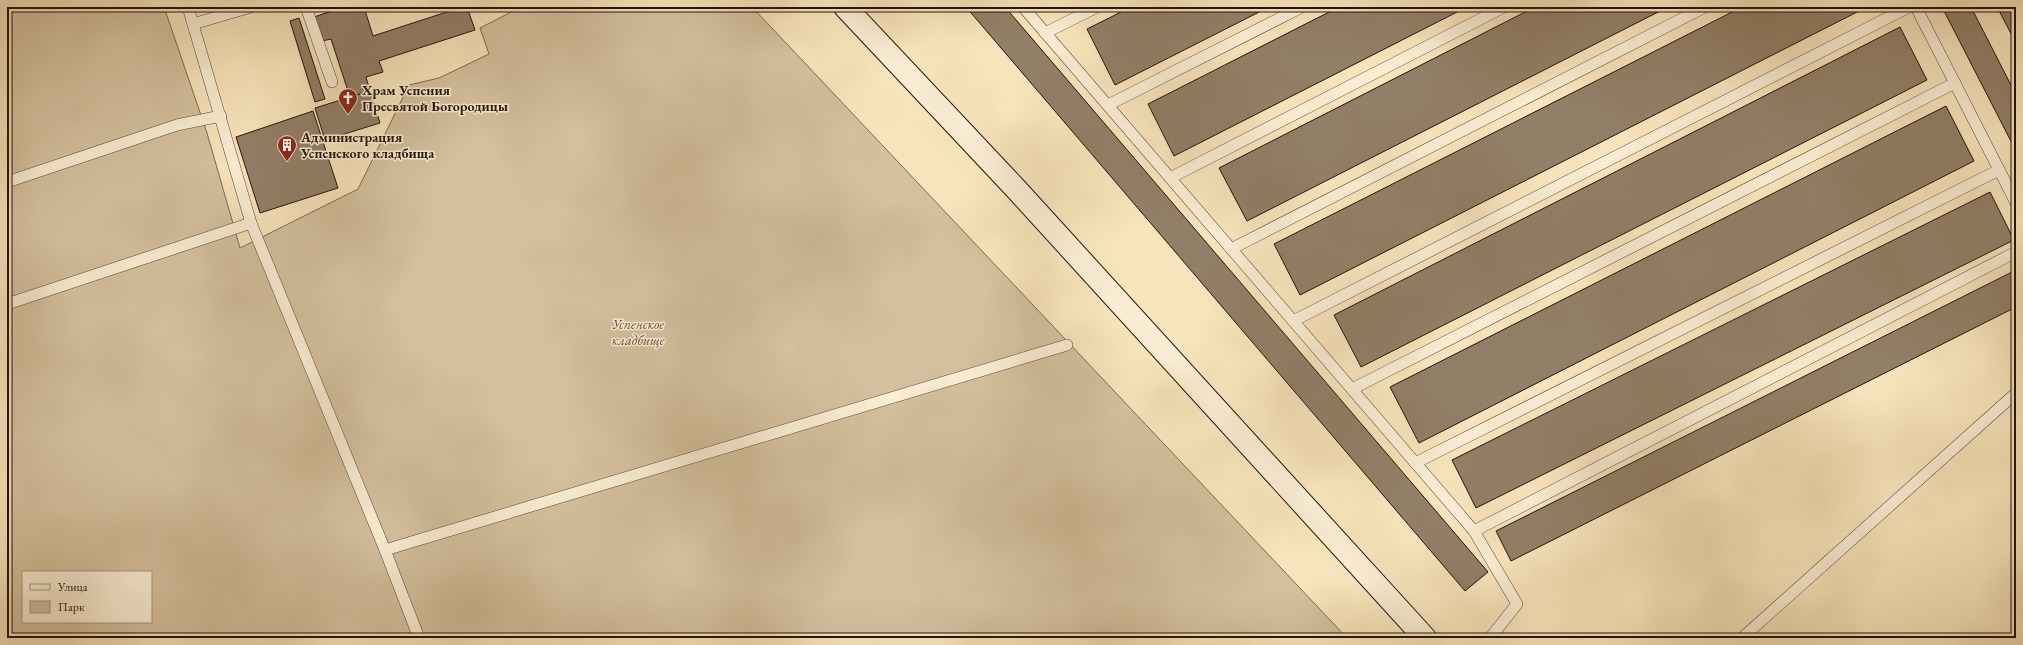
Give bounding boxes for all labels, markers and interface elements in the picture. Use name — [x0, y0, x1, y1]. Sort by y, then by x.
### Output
place label: Храм Успения Пресвятой Богородицы — [361, 81, 508, 115]
church icon: Храм Успения Пресвятой Богородицы — [337, 87, 359, 115]
place label: Администрация Успенского кладбища — [300, 128, 435, 162]
building icon: Администрация Успенского кладбища — [276, 134, 298, 162]
park label: Успенское кладбище — [611, 315, 665, 349]
legend — [22, 571, 152, 623]
text: Улица — [57, 579, 88, 595]
text: Парк — [58, 599, 85, 615]

